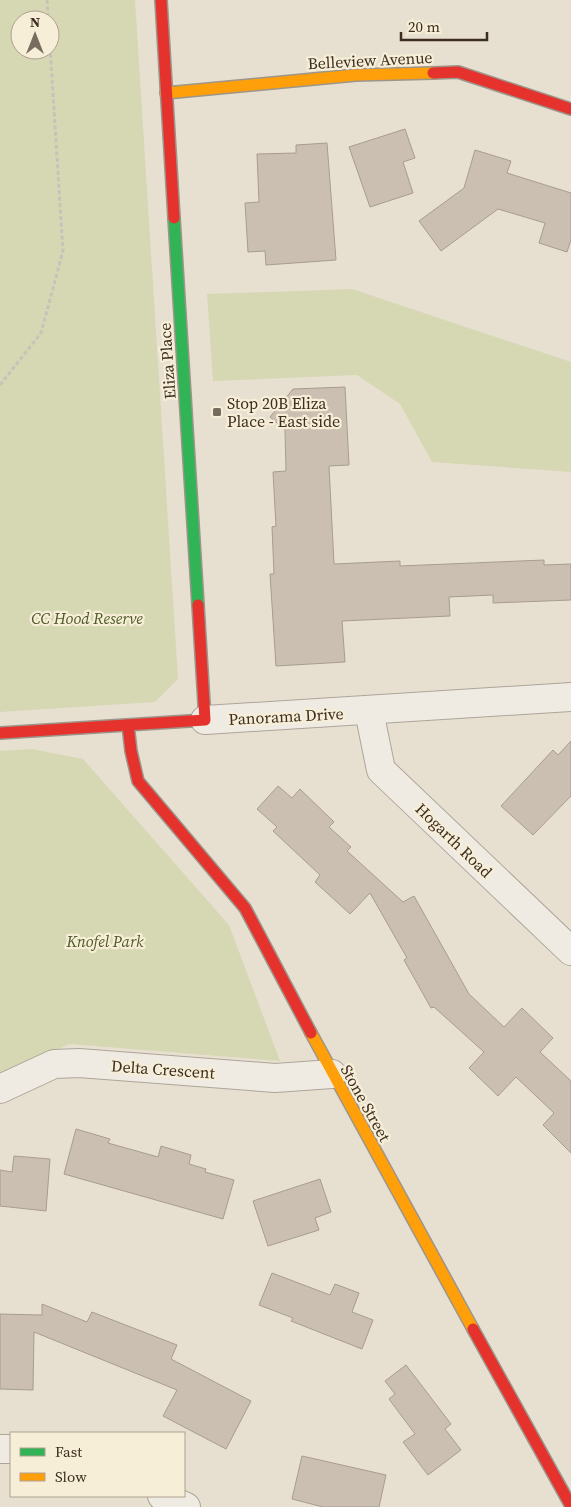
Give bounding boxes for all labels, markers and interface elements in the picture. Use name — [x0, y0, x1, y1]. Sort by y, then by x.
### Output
north arrow — [10, 10, 60, 60]
scale bar — [401, 10, 487, 42]
text: N — [30, 12, 40, 32]
text: 20 m — [408, 16, 440, 37]
street label: Belleview Avenue — [307, 46, 433, 74]
street label: Eliza Place — [153, 322, 181, 400]
place label: Stop 20B Eliza Place - East side — [227, 392, 340, 432]
marker: Stop 20B Eliza Place - East side — [211, 406, 223, 418]
park label: CC Hood Reserve — [31, 607, 143, 629]
street label: Panorama Drive — [228, 702, 344, 730]
street label: Hogarth Road — [411, 798, 497, 882]
park label: Knofel Park — [65, 930, 144, 952]
street label: Delta Crescent — [110, 1054, 216, 1084]
street label: Stone Street — [336, 1061, 397, 1146]
legend — [10, 1432, 185, 1497]
text: Fast — [55, 1441, 82, 1462]
text: Slow — [55, 1466, 87, 1487]

